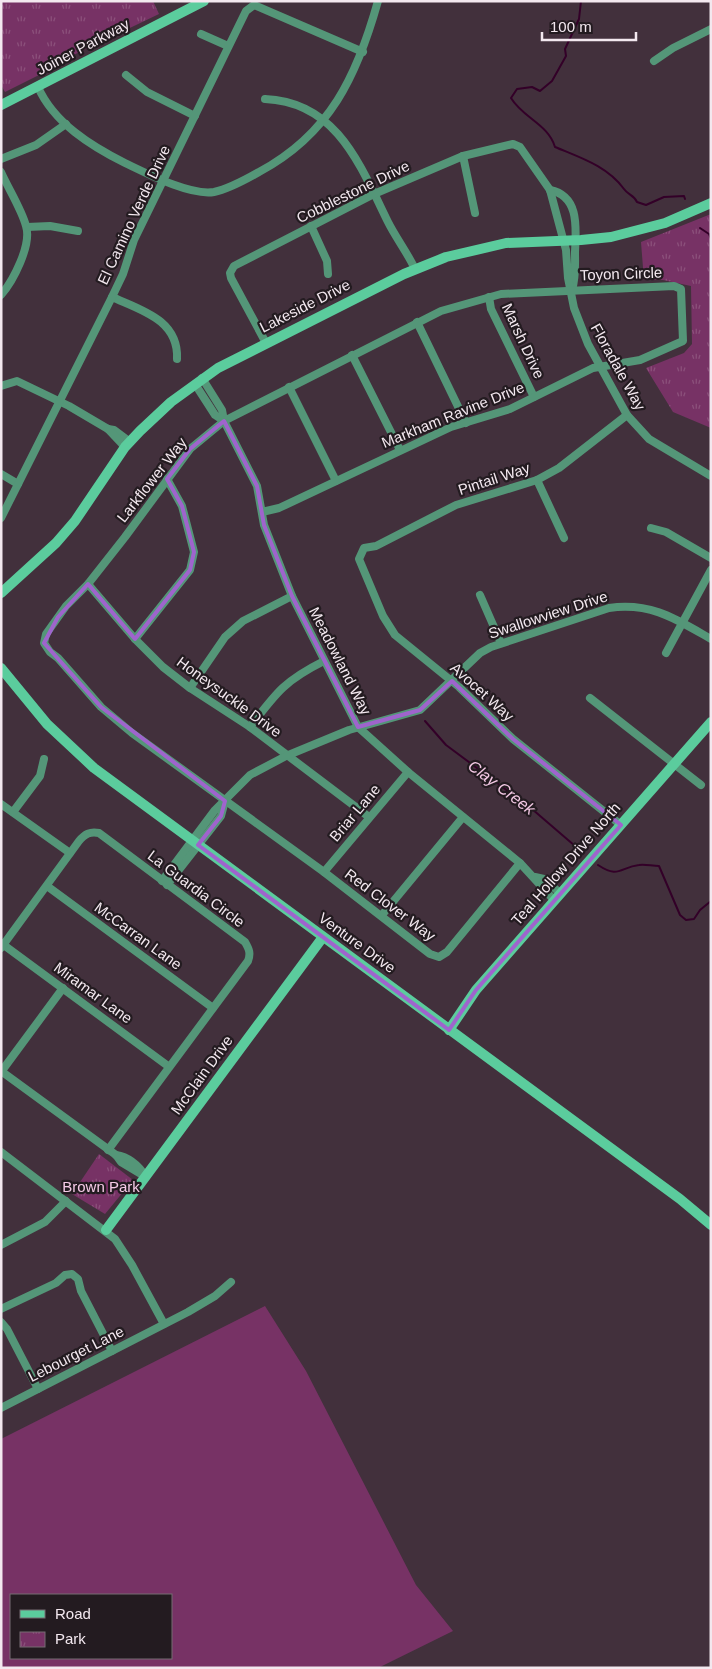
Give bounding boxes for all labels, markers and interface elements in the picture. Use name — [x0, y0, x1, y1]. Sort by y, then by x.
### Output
scale bar — [542, 10, 636, 42]
street label: Joiner Parkway — [34, 15, 132, 78]
text: 100 m — [550, 18, 592, 35]
street label: El Camino Verde Drive — [94, 142, 173, 287]
street label: Cobblestone Drive — [294, 157, 412, 226]
street label: Toyon Circle — [579, 264, 663, 283]
street label: Lakeside Drive — [257, 275, 353, 336]
street label: Marsh Drive — [499, 301, 548, 381]
street label: Floradale Way — [588, 321, 649, 413]
street label: Markham Ravine Drive — [379, 378, 527, 451]
street label: Larkflower Way — [113, 434, 190, 525]
street label: Pintail Way — [456, 459, 532, 498]
street label: Swallowview Drive — [486, 587, 610, 642]
street label: Meadowland Way — [306, 604, 375, 718]
street label: Honeysuckle Drive — [174, 653, 285, 740]
street label: Avocet Way — [447, 659, 518, 725]
water label: Clay Creek — [465, 757, 539, 819]
street label: Briar Lane — [326, 781, 383, 845]
street label: Teal Hollow Drive North — [508, 799, 623, 928]
street label: La Guardia Circle — [145, 847, 248, 931]
street label: Red Clover Way — [342, 865, 439, 944]
street label: McCarran Lane — [91, 898, 185, 973]
street label: Venture Drive — [316, 909, 399, 976]
street label: Miramar Lane — [51, 959, 136, 1027]
street label: McClain Drive — [167, 1032, 236, 1117]
park label: Brown Park — [62, 1178, 140, 1195]
street label: Lebourget Lane — [25, 1322, 126, 1385]
legend — [10, 1594, 172, 1659]
text: Road — [55, 1605, 91, 1622]
text: Park — [55, 1630, 86, 1647]

